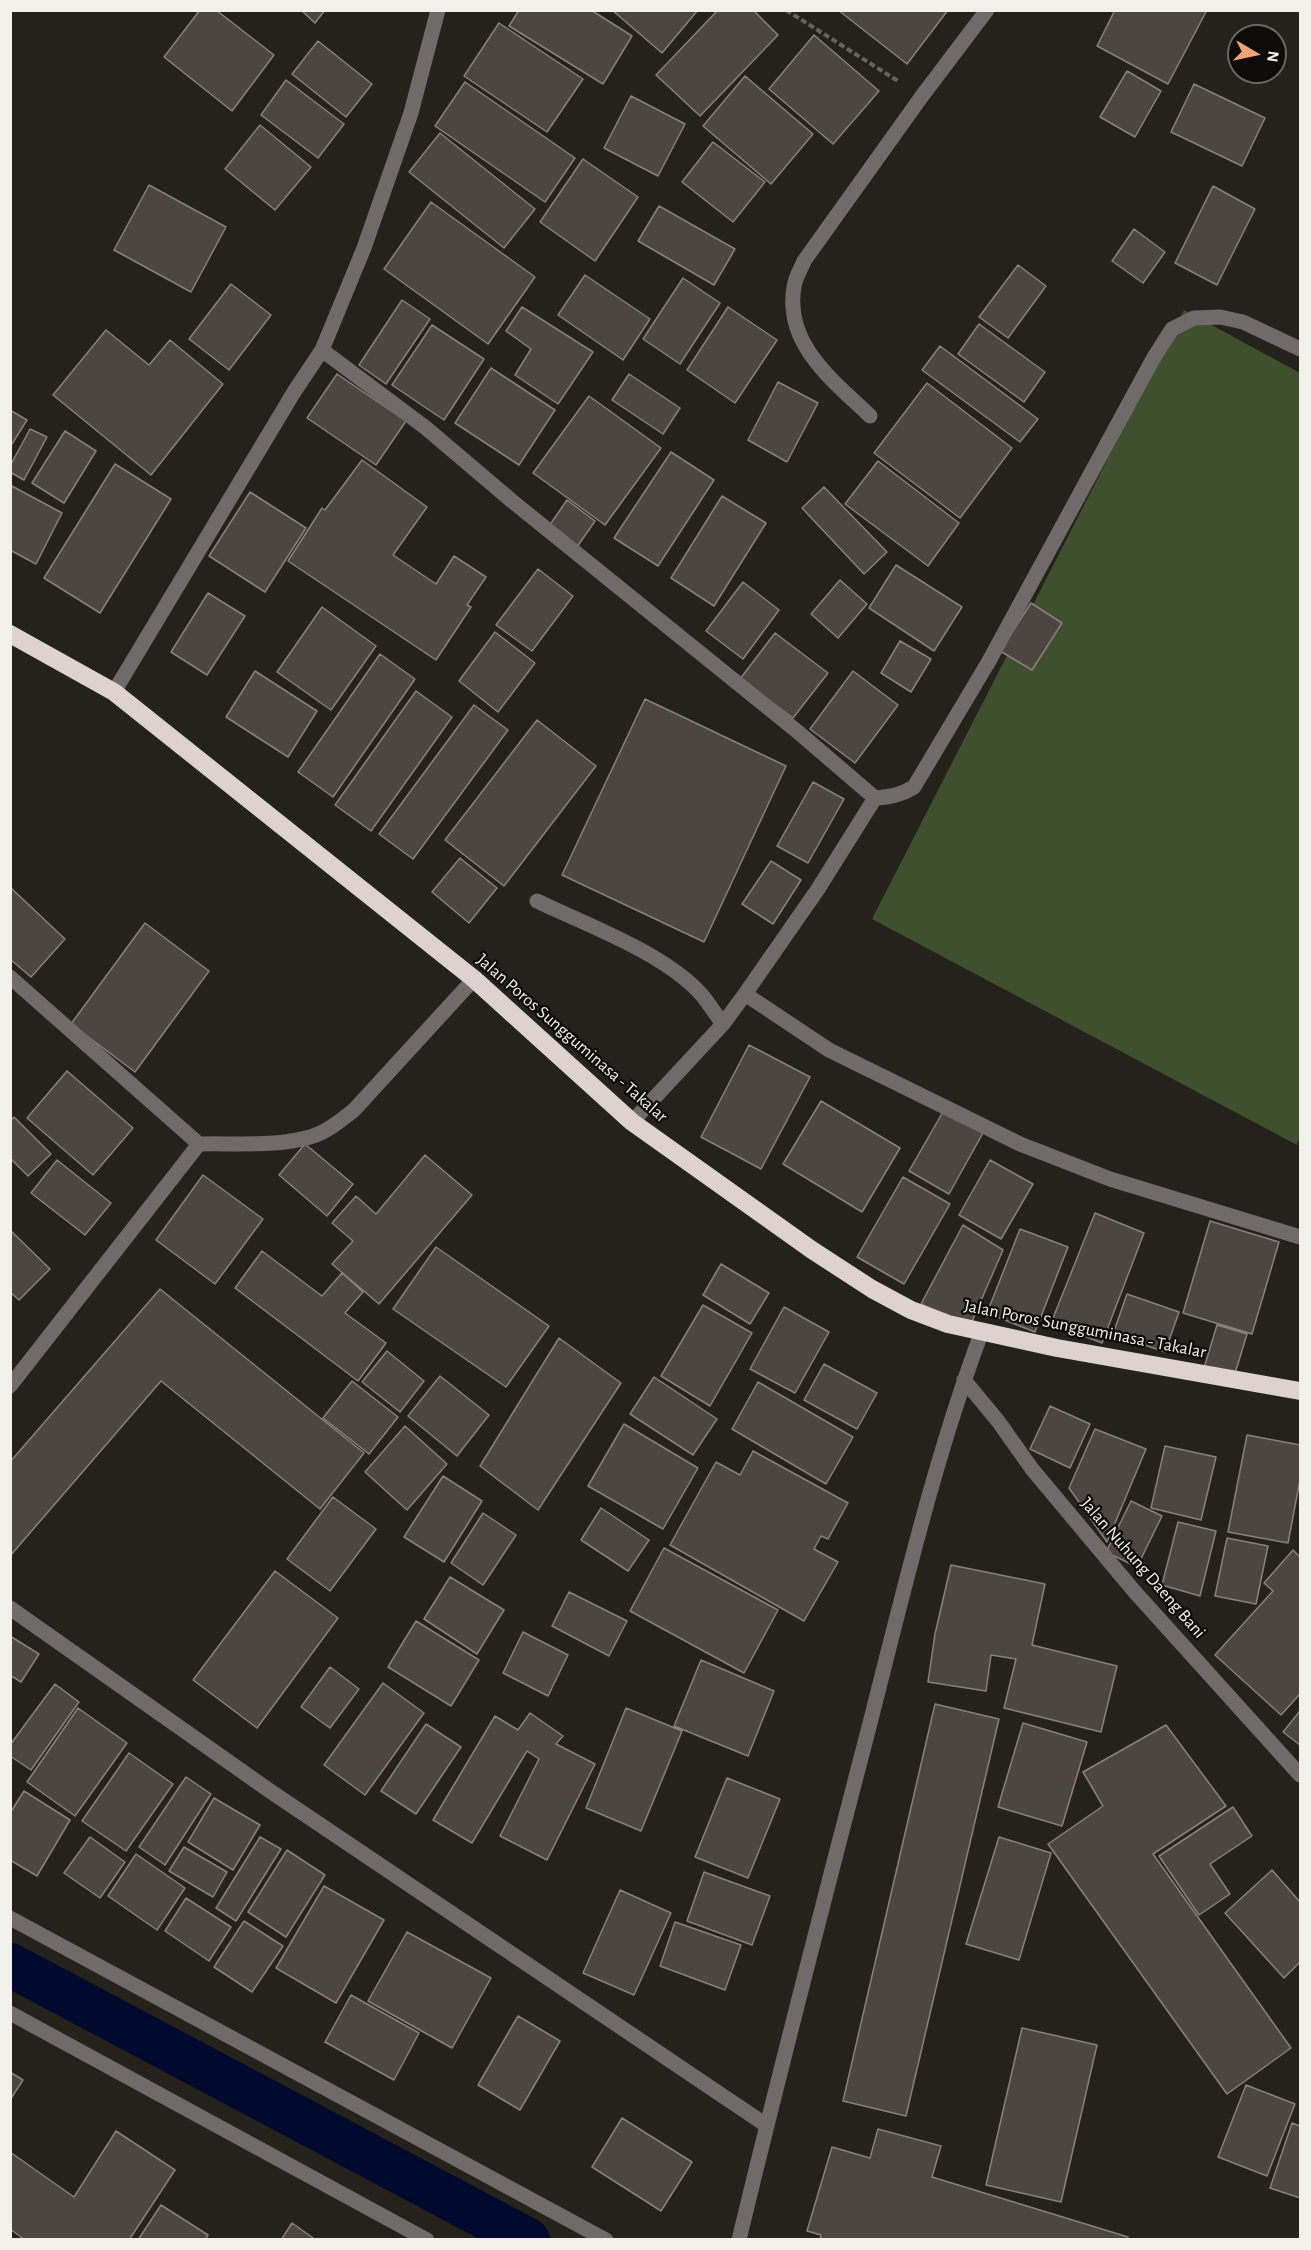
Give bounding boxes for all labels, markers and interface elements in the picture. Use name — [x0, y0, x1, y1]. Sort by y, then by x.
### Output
north arrow — [1227, 24, 1287, 84]
text: N — [1264, 50, 1282, 63]
street label: Jalan Poros Sungguminasa - Takalar — [472, 949, 672, 1127]
street label: Jalan Poros Sungguminasa - Takalar — [962, 1295, 1208, 1363]
street label: Jalan Nuhung Daeng Bani — [1076, 1493, 1210, 1643]

